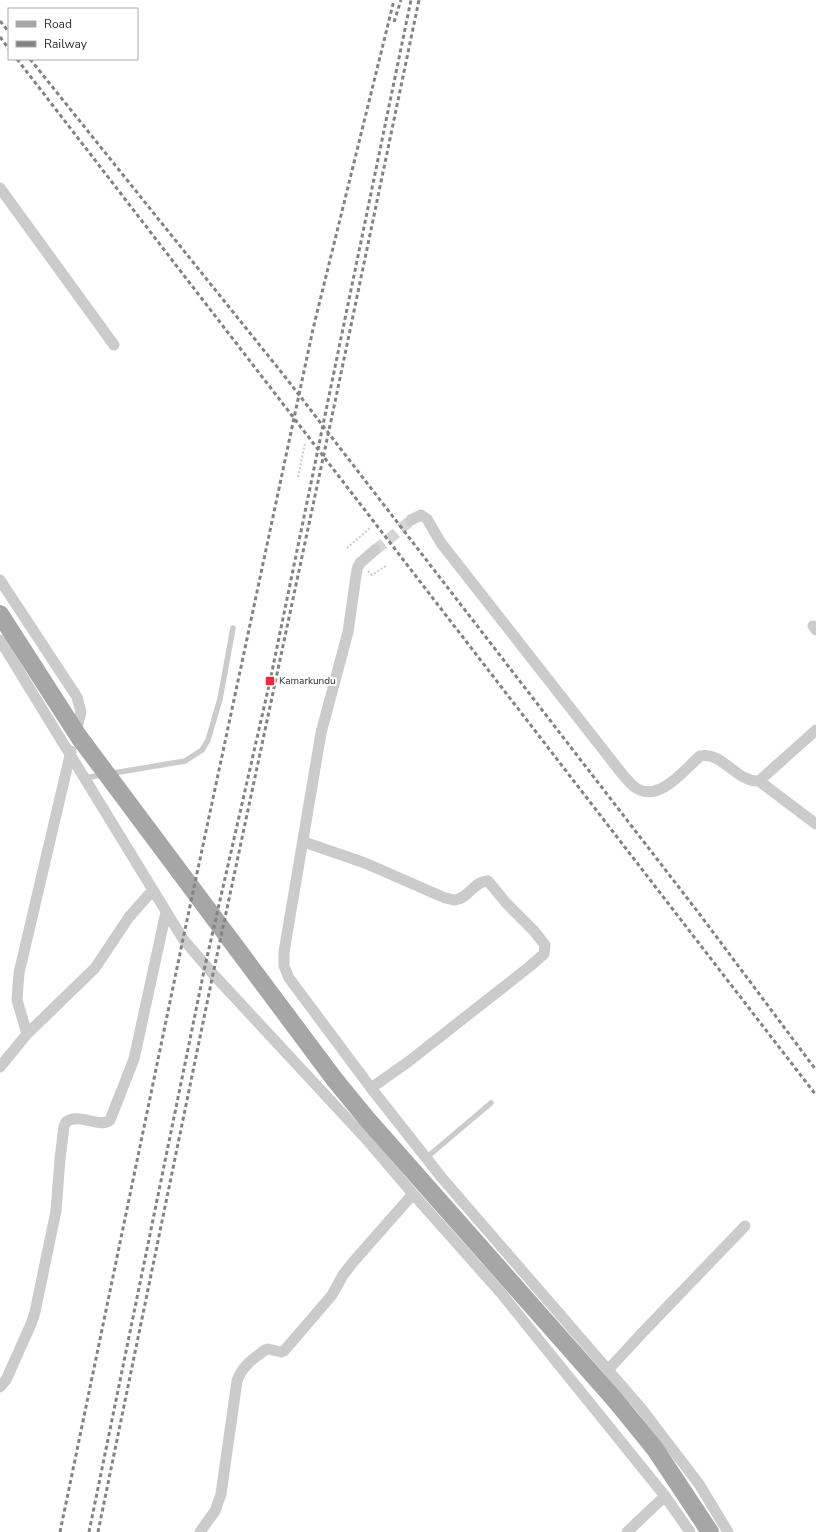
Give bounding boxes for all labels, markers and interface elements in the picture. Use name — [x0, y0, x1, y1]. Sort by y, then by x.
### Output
legend — [8, 8, 138, 60]
text: Road — [44, 16, 72, 32]
text: Railway — [44, 36, 88, 52]
place label: Kamarkundu — [279, 674, 336, 688]
marker: Kamarkundu — [264, 675, 276, 687]

